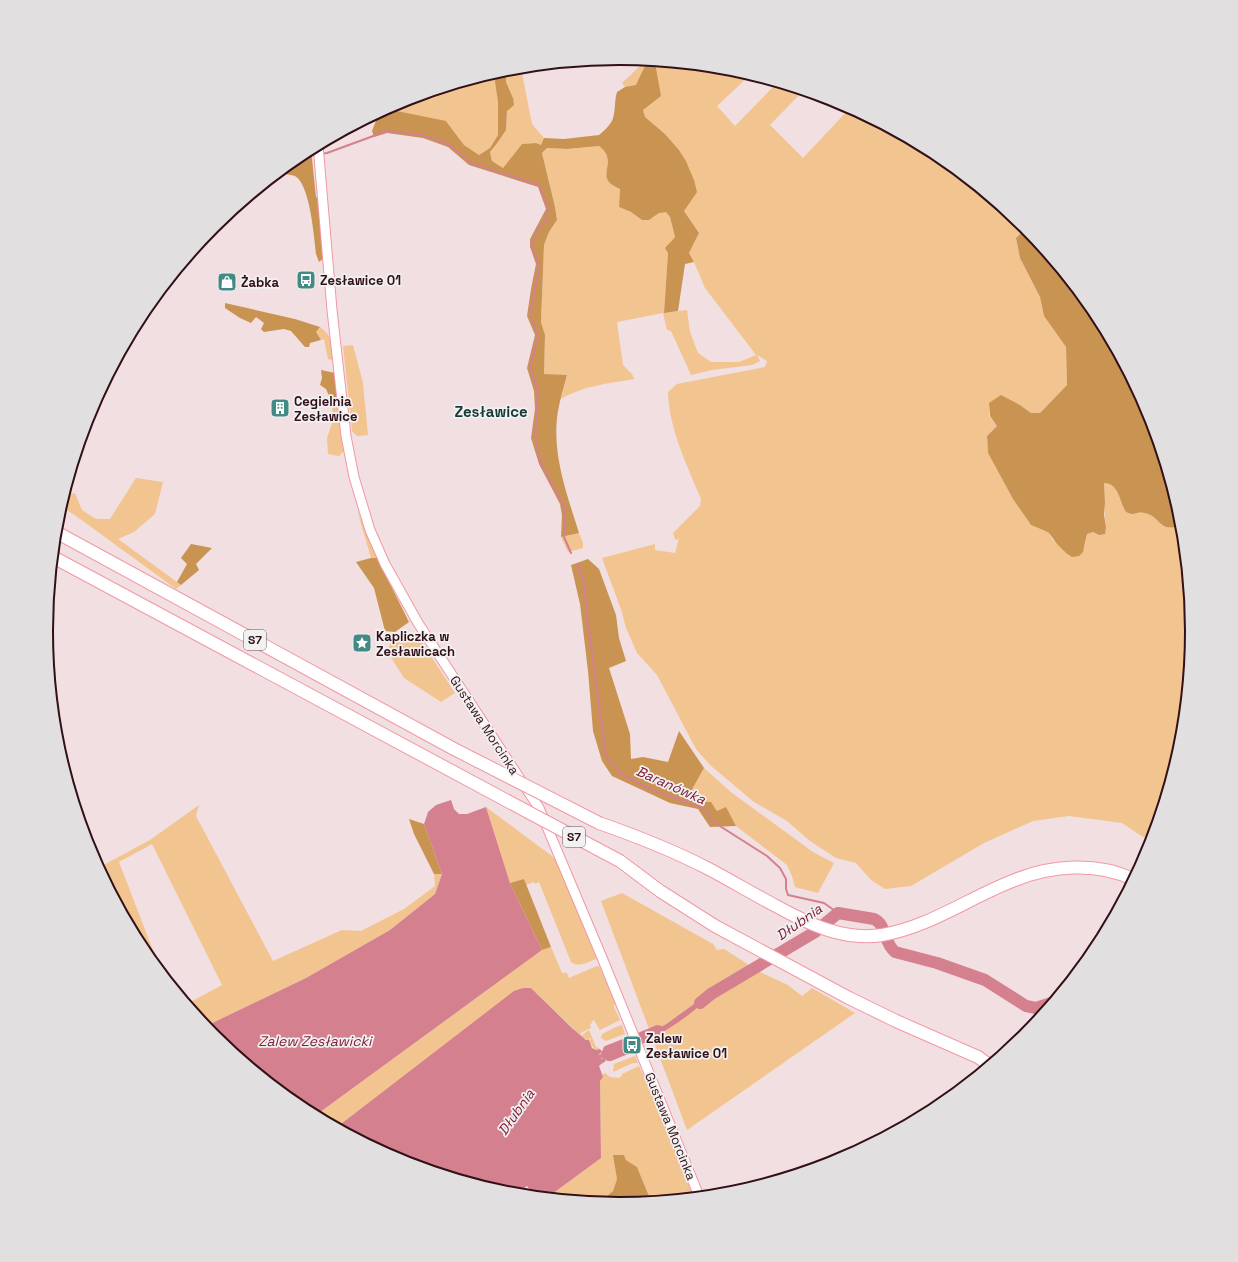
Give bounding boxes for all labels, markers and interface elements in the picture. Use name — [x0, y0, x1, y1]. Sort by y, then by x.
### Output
bus stop icon: Zesławice 01 — [295, 269, 317, 291]
shop icon: Żabka — [216, 271, 238, 293]
place label: Zesławice 01 — [320, 272, 401, 289]
place label: Żabka — [241, 274, 279, 291]
place label: Cegielnia Zesławice — [294, 393, 357, 425]
building icon: Cegielnia Zesławice — [269, 397, 291, 419]
district label: Zesławice — [454, 402, 528, 421]
place label: Kapliczka w Zesławicach — [376, 628, 455, 660]
road number: S7 — [244, 630, 266, 650]
place icon: Kapliczka w Zesławicach — [351, 632, 373, 654]
street label: Gustawa Morcinka — [446, 672, 523, 778]
water label: Baranówka — [633, 762, 709, 809]
road number: S7 — [563, 827, 585, 847]
water label: Dłubnia — [772, 899, 826, 944]
place label: Zalew Zesławice 01 — [646, 1030, 727, 1062]
water label: Zalew Zesławicki — [258, 1032, 373, 1050]
bus stop icon: Zalew Zesławice 01 — [621, 1034, 643, 1056]
street label: Gustawa Morcinka — [641, 1070, 700, 1183]
water label: Dłubnia — [494, 1085, 539, 1139]

